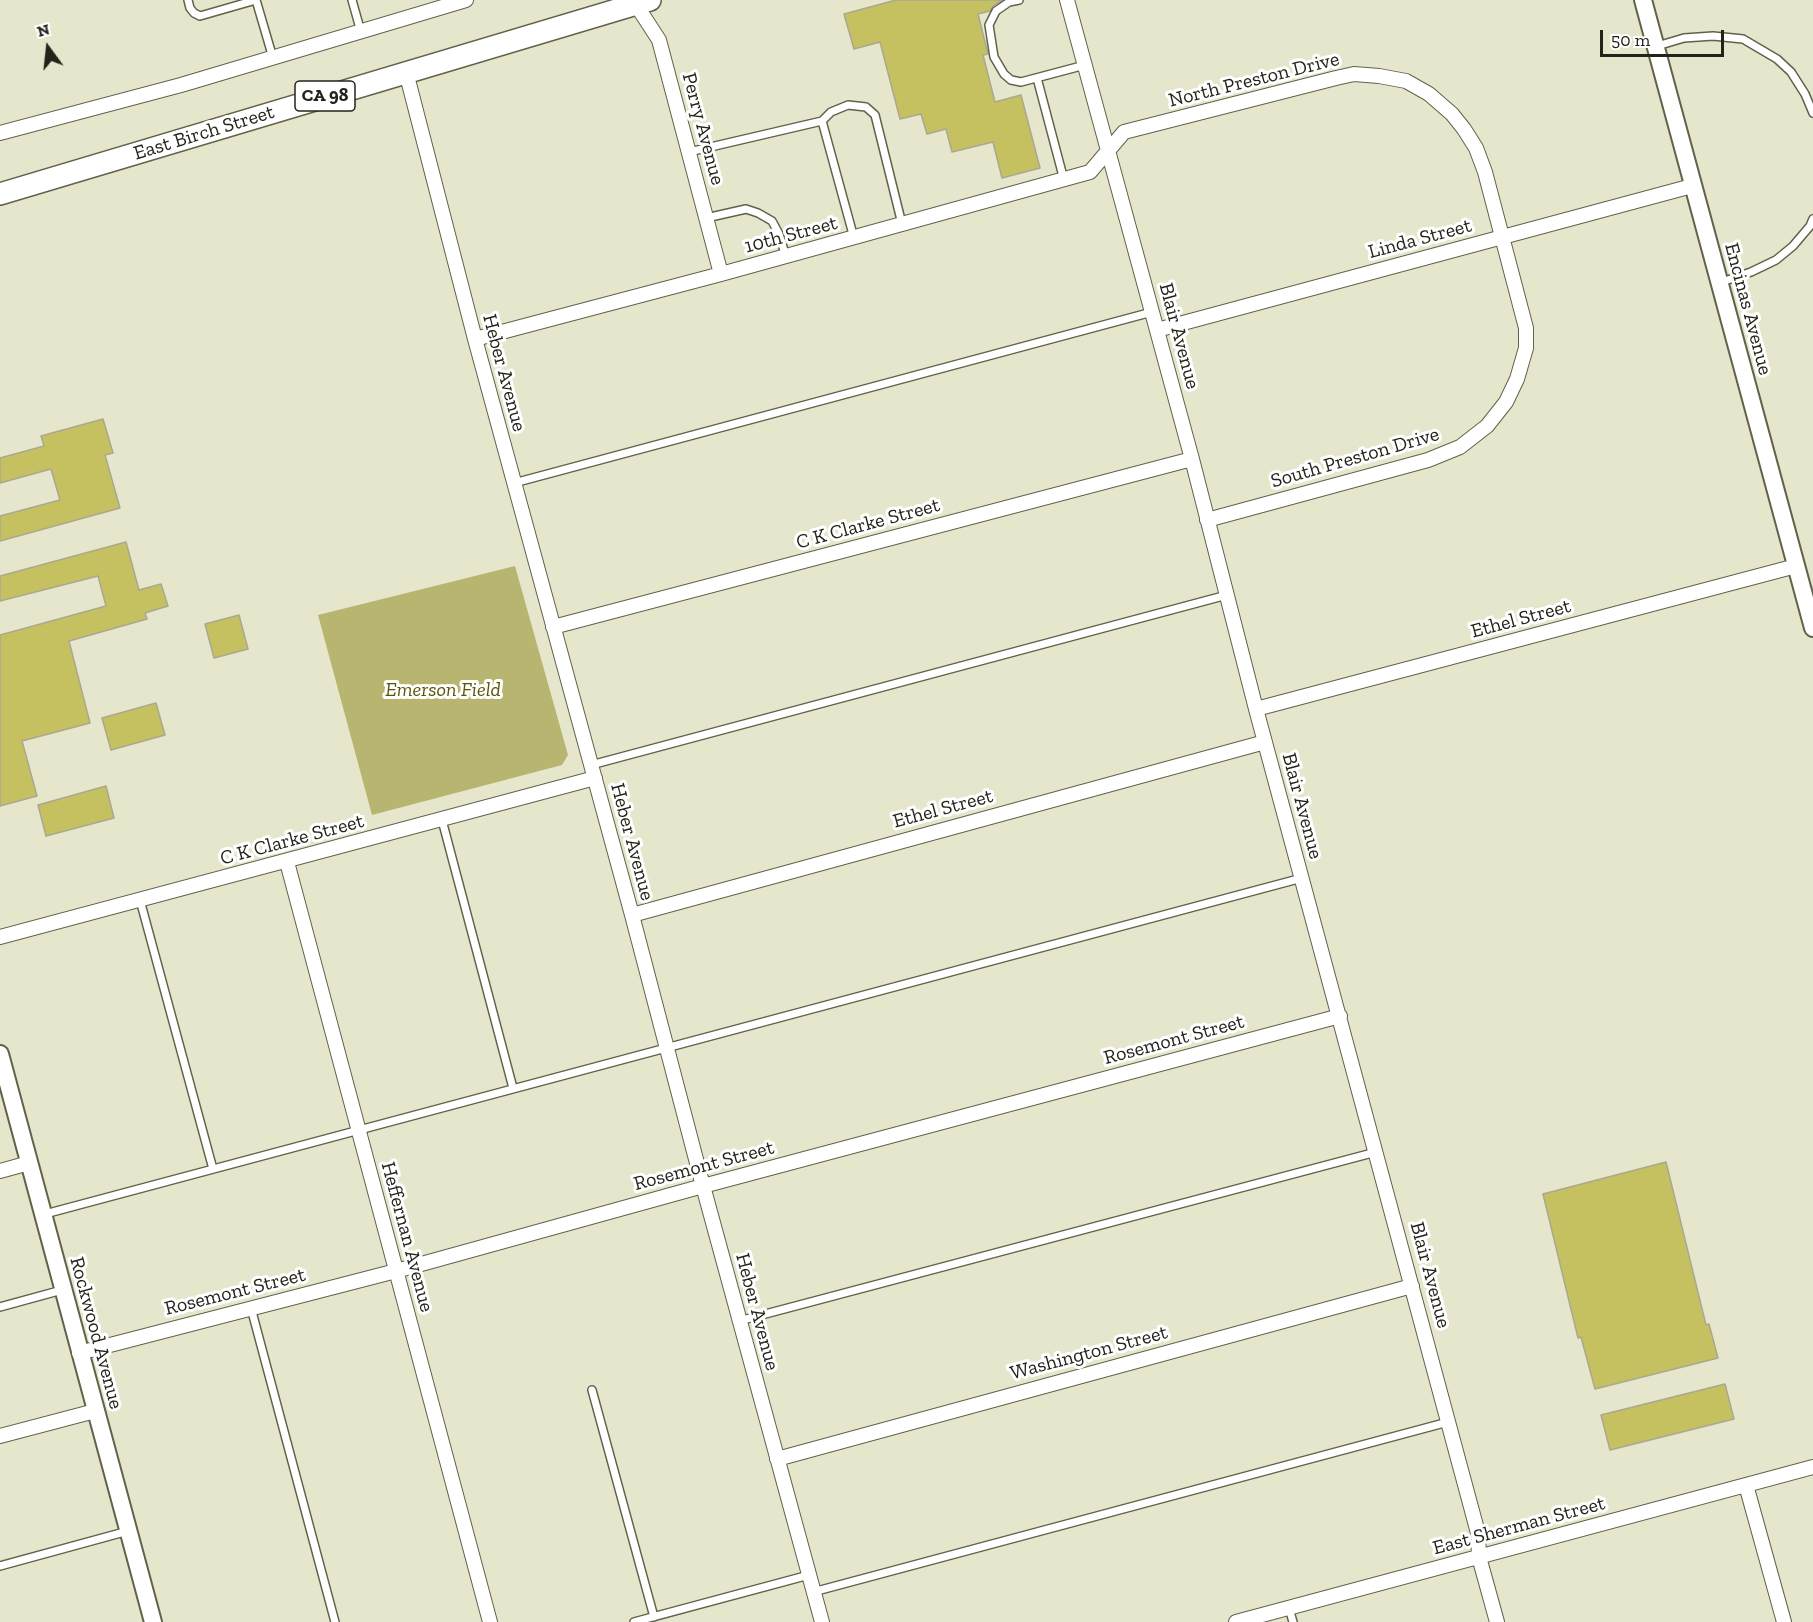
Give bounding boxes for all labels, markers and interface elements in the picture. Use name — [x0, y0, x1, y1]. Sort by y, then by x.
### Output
north arrow — [18, 18, 78, 78]
scale bar — [1603, 18, 1728, 56]
text: N — [35, 19, 52, 41]
text: 50 m — [1611, 29, 1650, 51]
street label: North Preston Drive — [1166, 47, 1342, 113]
street label: Perry Avenue — [676, 70, 730, 188]
road number: CA 98 — [295, 81, 355, 111]
street label: East Birch Street — [131, 100, 277, 166]
street label: 10th Street — [742, 211, 840, 259]
street label: Linda Street — [1366, 214, 1474, 264]
street label: Encinas Avenue — [1719, 240, 1777, 378]
street label: Blair Avenue — [1153, 280, 1205, 392]
street label: Heber Avenue — [477, 312, 531, 434]
street label: South Preston Drive — [1268, 422, 1442, 494]
street label: C K Clarke Street — [794, 493, 942, 555]
street label: Ethel Street — [1468, 594, 1574, 644]
park label: Emerson Field — [385, 678, 501, 702]
street label: Blair Avenue — [1276, 750, 1328, 862]
street label: Heber Avenue — [605, 781, 659, 903]
street label: Ethel Street — [890, 784, 996, 834]
street label: C K Clarke Street — [218, 809, 366, 871]
street label: Rosemont Street — [1101, 1010, 1247, 1070]
street label: Rosemont Street — [631, 1136, 777, 1196]
street label: Heffernan Avenue — [375, 1159, 439, 1315]
street label: Blair Avenue — [1404, 1219, 1456, 1331]
street label: Heber Avenue — [730, 1251, 784, 1373]
street label: Rockwood Avenue — [64, 1254, 128, 1412]
street label: Rosemont Street — [162, 1263, 308, 1321]
street label: Washington Street — [1008, 1320, 1170, 1386]
street label: East Sherman Street — [1430, 1491, 1608, 1561]

